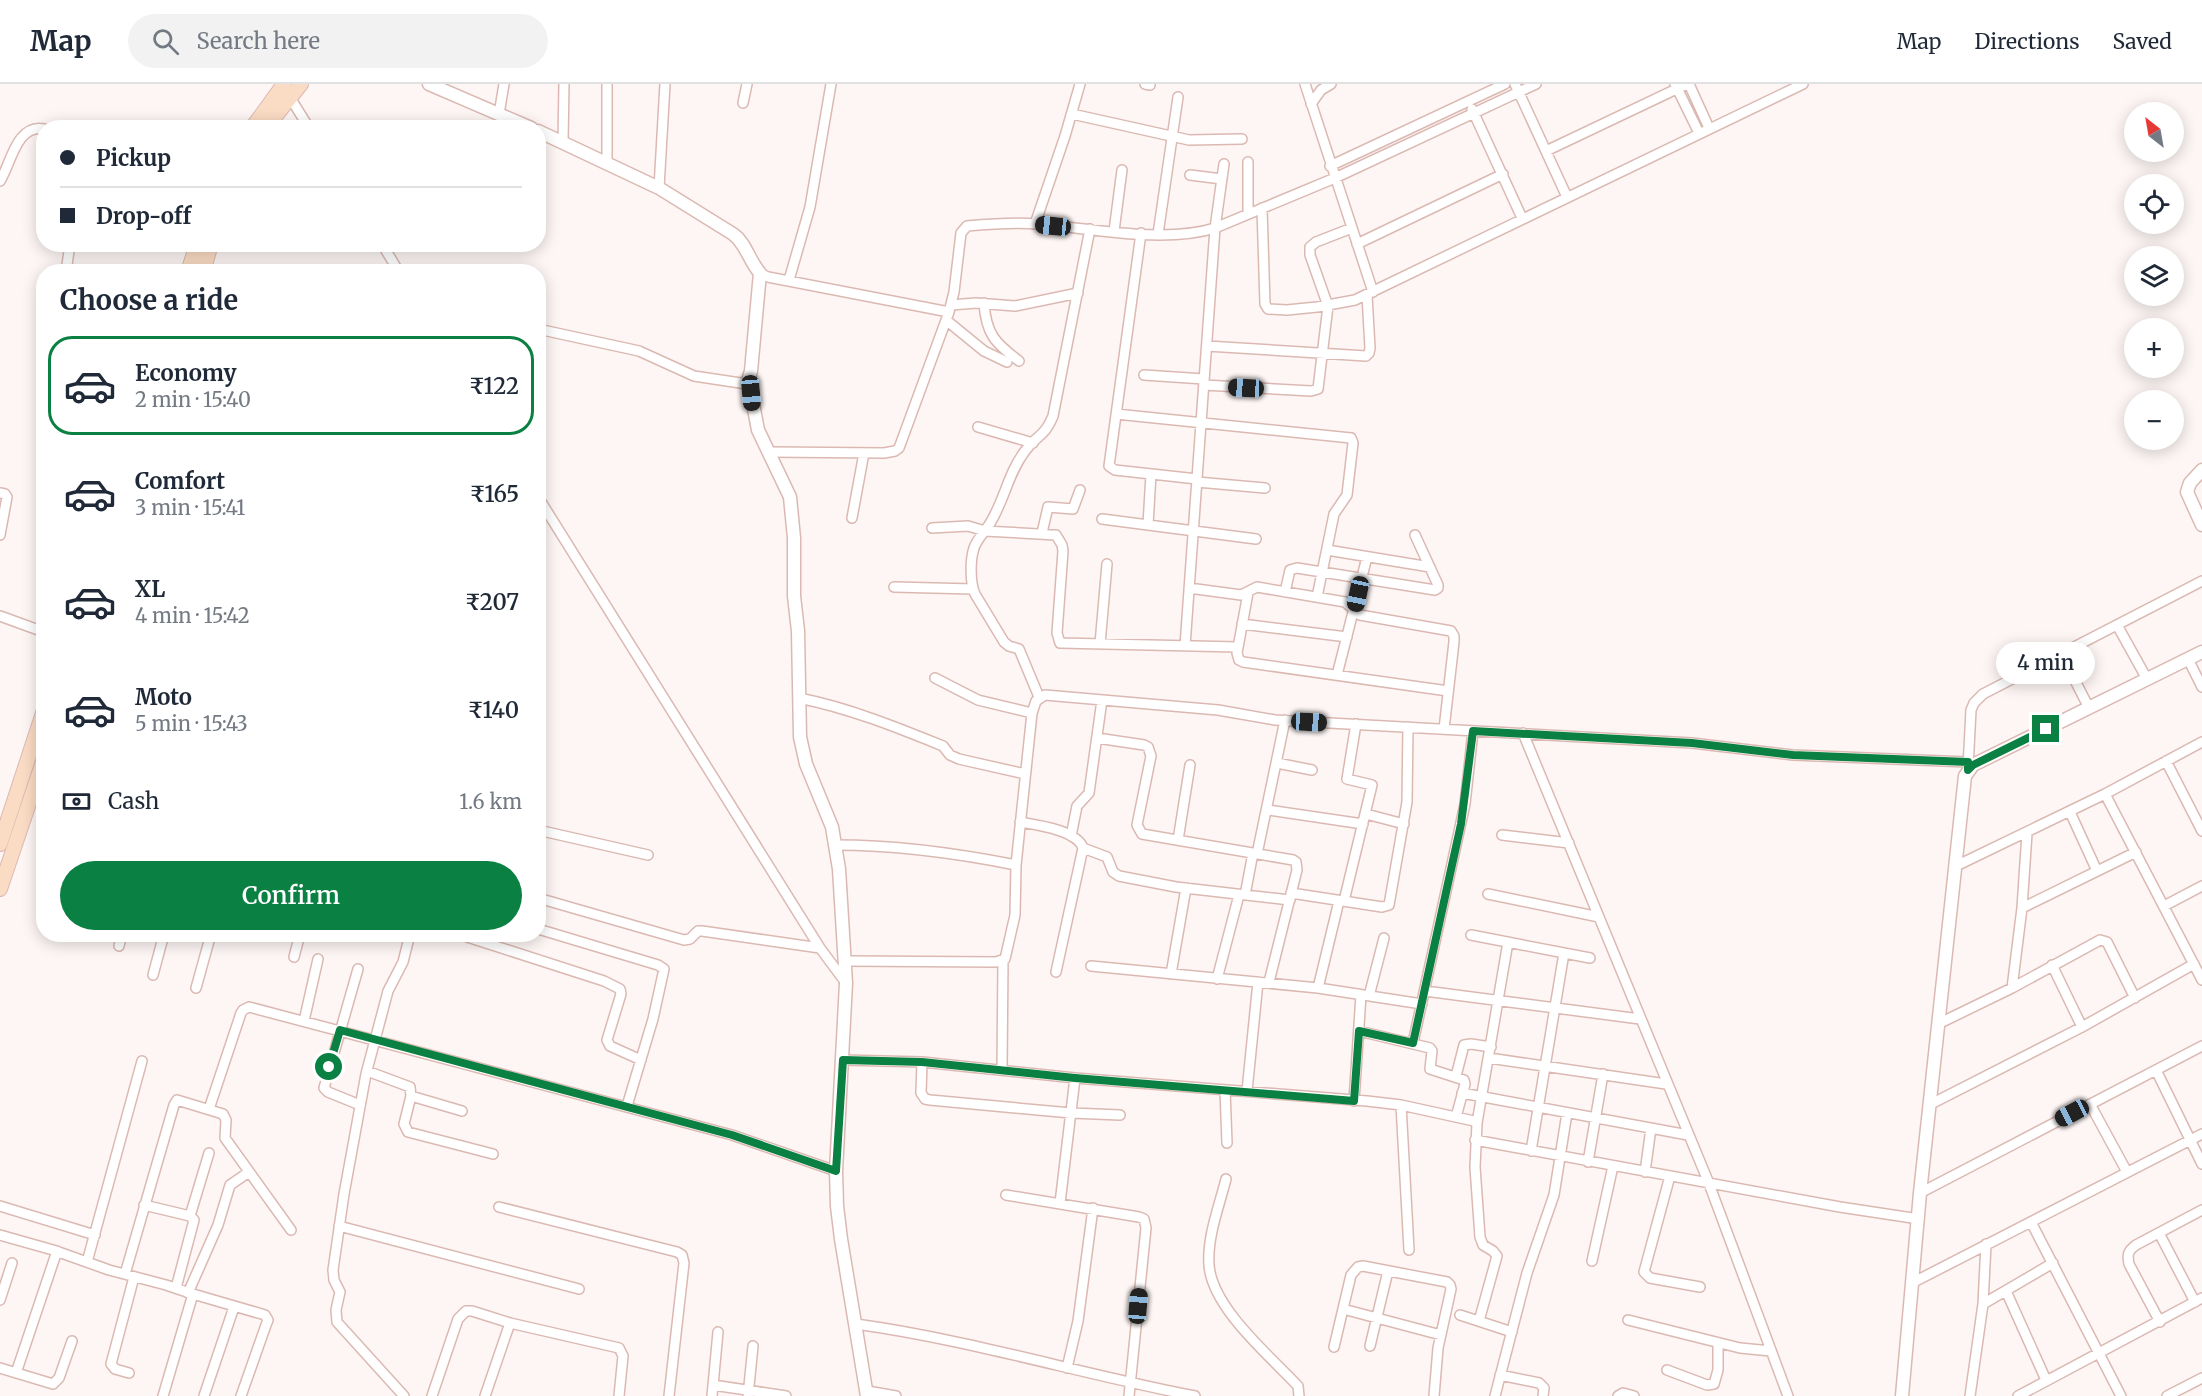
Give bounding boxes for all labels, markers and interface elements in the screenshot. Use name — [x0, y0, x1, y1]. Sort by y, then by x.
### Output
search box — [128, 14, 548, 68]
text: Map — [30, 23, 92, 59]
icon: search — [149, 25, 182, 58]
text: Search here — [197, 27, 320, 55]
text: Map — [1897, 28, 1941, 55]
text: Directions — [1974, 28, 2079, 55]
text: Saved — [2112, 28, 2172, 55]
north arrow — [2124, 102, 2184, 162]
map controls — [2124, 102, 2184, 450]
text: Pickup — [96, 144, 171, 172]
button: locate — [2124, 174, 2184, 234]
text: Drop-off — [96, 202, 191, 230]
car — [1034, 215, 1072, 237]
button: layers — [2124, 246, 2184, 306]
text: Choose a ride — [60, 283, 238, 317]
button: + — [2124, 318, 2184, 378]
icon: car — [63, 359, 117, 413]
text: Economy — [135, 359, 236, 387]
text: ₹122 — [469, 372, 519, 400]
car — [740, 374, 762, 412]
car — [1228, 378, 1264, 398]
text: 2 min · 15:40 — [135, 387, 251, 412]
button: − — [2124, 390, 2184, 450]
icon: car — [63, 467, 117, 521]
text: Comfort — [135, 467, 225, 495]
text: ₹165 — [470, 480, 519, 508]
text: 3 min · 15:41 — [135, 495, 245, 520]
icon: car — [63, 575, 117, 629]
text: XL — [135, 575, 165, 603]
car — [1345, 575, 1371, 613]
text: ₹207 — [465, 588, 519, 616]
text: 4 min · 15:42 — [135, 603, 250, 628]
callout: 4 min — [1996, 642, 2096, 684]
text: 4 min — [2017, 650, 2074, 675]
icon: car — [63, 683, 117, 737]
text: Moto — [135, 683, 192, 711]
text: ₹140 — [468, 696, 519, 724]
text: 5 min · 15:43 — [135, 711, 248, 736]
car — [1291, 712, 1327, 732]
route end — [2032, 715, 2059, 742]
icon: cash — [60, 785, 93, 818]
text: Cash — [108, 787, 159, 815]
text: 1.6 km — [459, 789, 522, 814]
button: Confirm — [60, 861, 522, 930]
route start — [315, 1053, 342, 1080]
car — [2052, 1097, 2092, 1129]
car — [1127, 1287, 1149, 1325]

